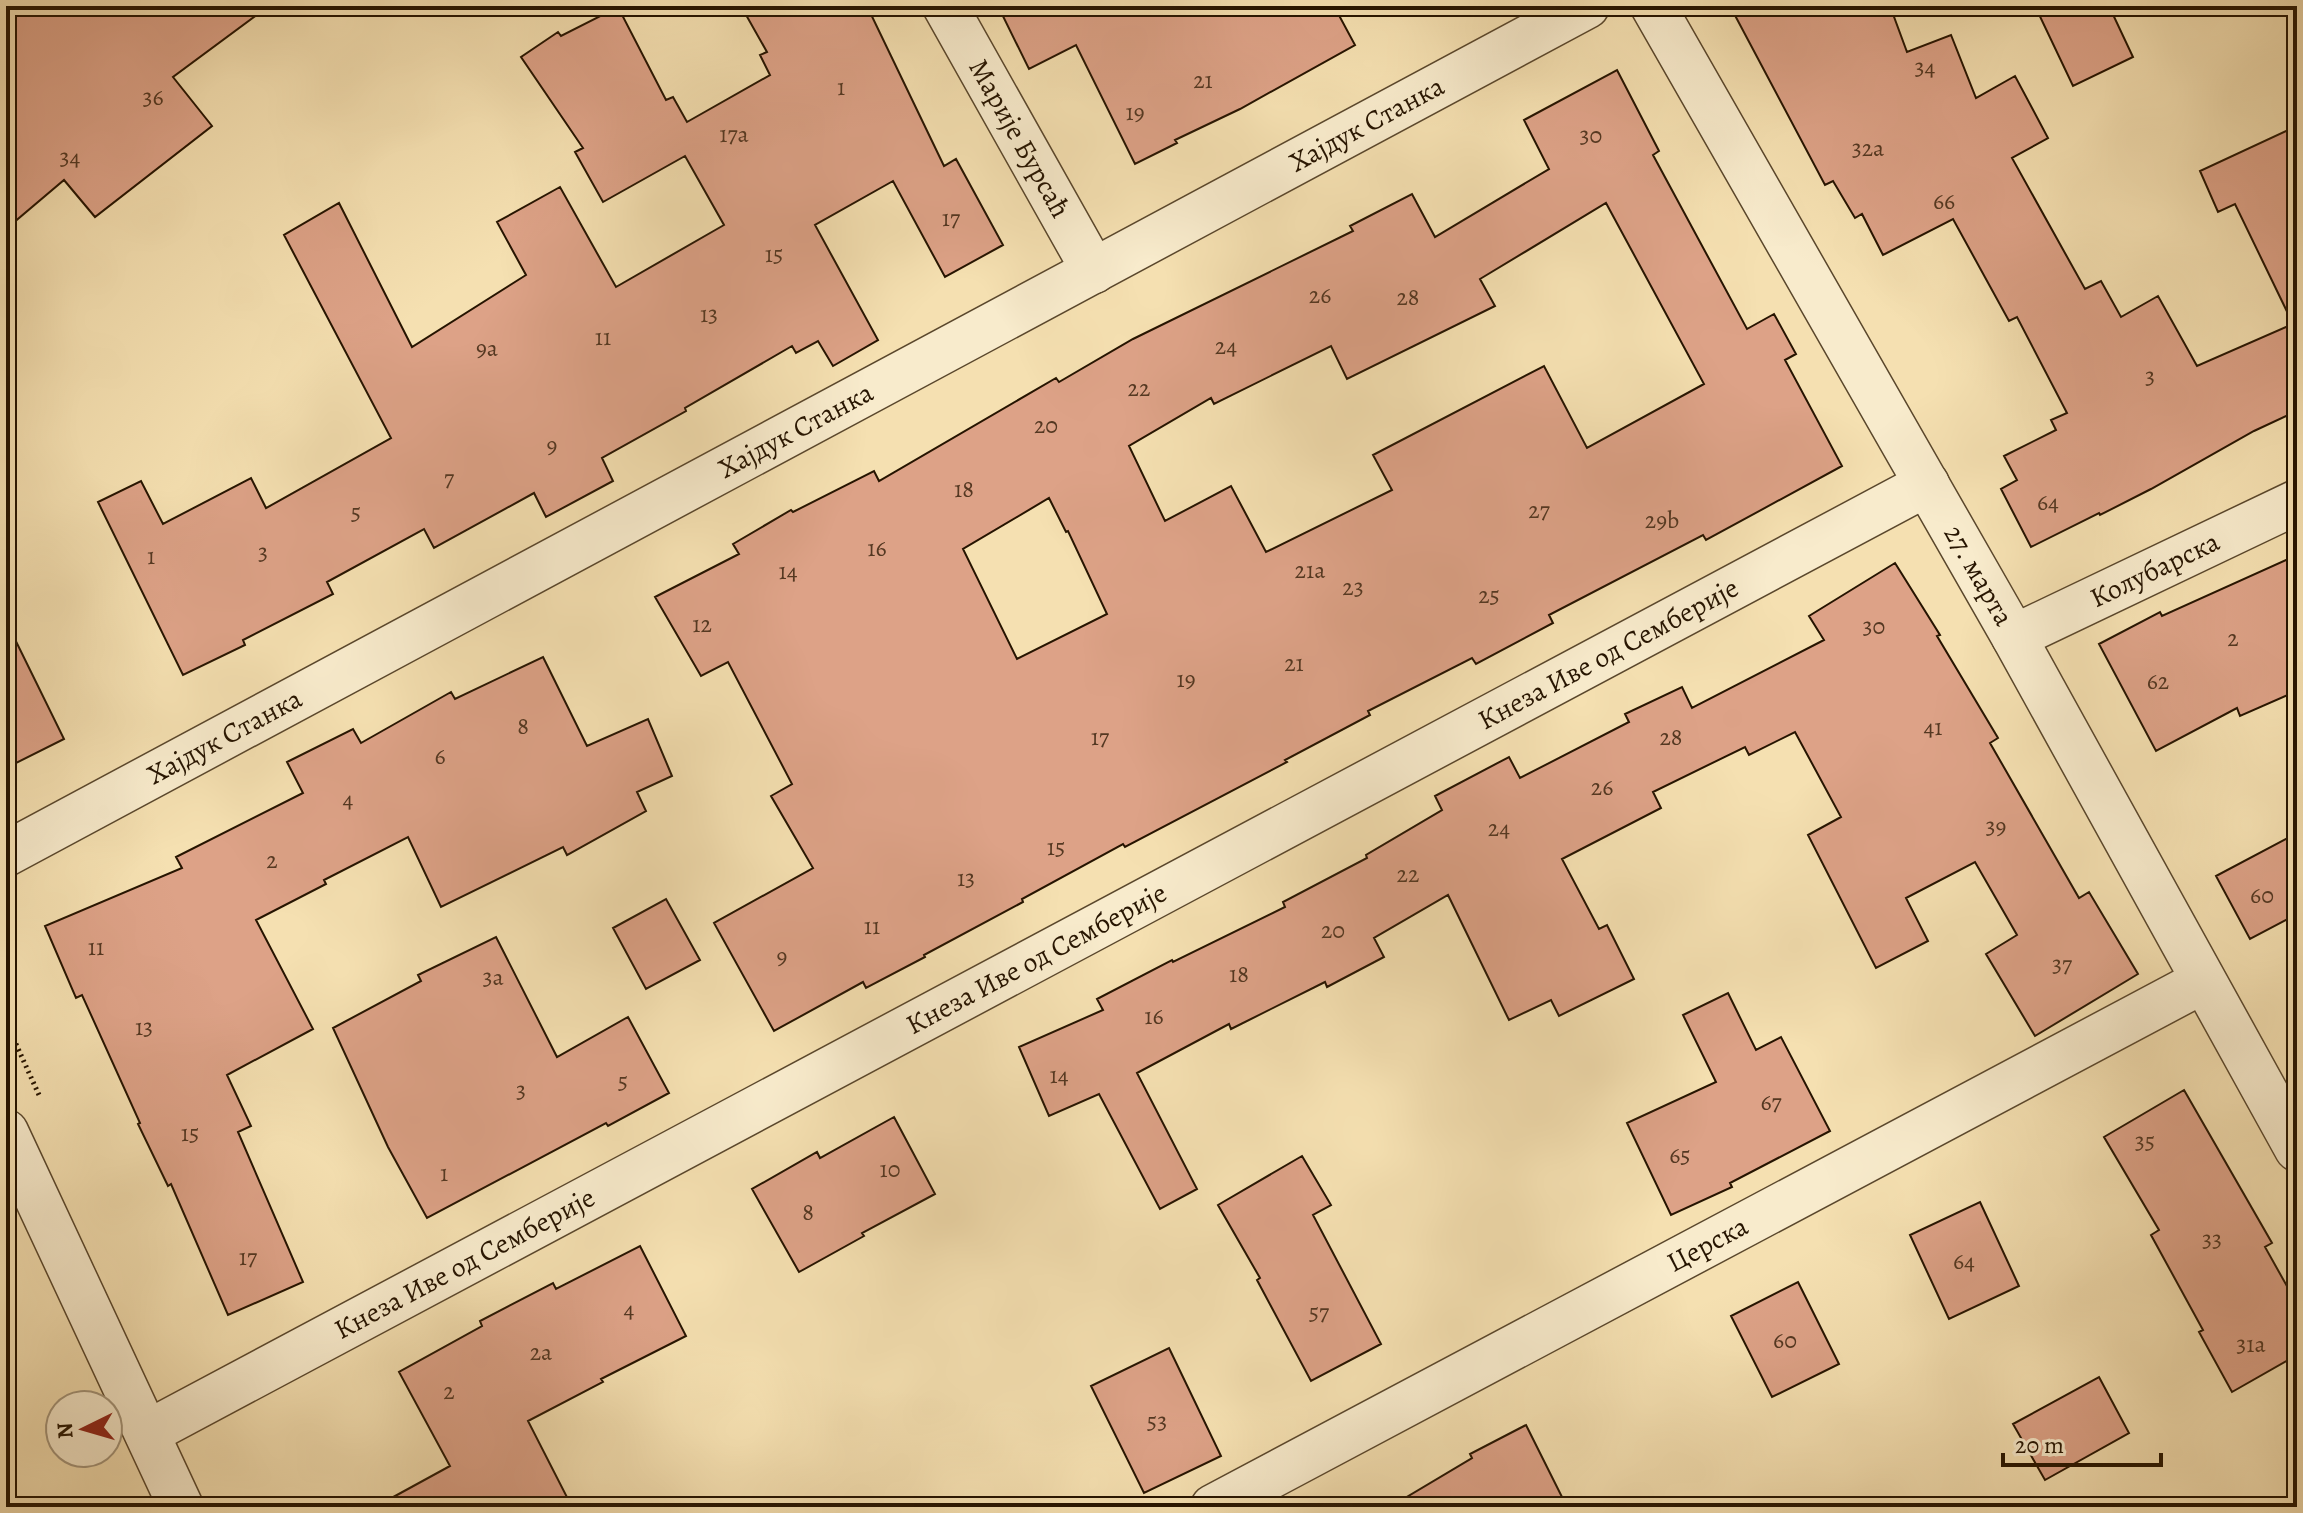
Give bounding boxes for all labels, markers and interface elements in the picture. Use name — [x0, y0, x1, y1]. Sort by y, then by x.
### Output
house number: 34 — [1915, 51, 1936, 83]
street label: Марије Бурсаћ — [960, 52, 1079, 225]
house number: 21 — [1193, 64, 1213, 96]
street label: Хајдук Станка — [1282, 67, 1451, 181]
house number: 1 — [837, 71, 845, 103]
house number: 36 — [142, 81, 164, 113]
house number: 19 — [1125, 96, 1145, 128]
house number: 17a — [719, 118, 750, 150]
house number: 30 — [1580, 119, 1602, 151]
house number: 32a — [1852, 132, 1885, 164]
house number: 34 — [60, 141, 81, 173]
house number: 66 — [1933, 185, 1955, 217]
house number: 17 — [942, 202, 961, 234]
house number: 15 — [765, 238, 783, 270]
house number: 26 — [1309, 279, 1331, 311]
house number: 28 — [1396, 281, 1420, 313]
house number: 13 — [700, 298, 718, 330]
house number: 11 — [595, 321, 611, 353]
house number: 24 — [1215, 330, 1237, 362]
house number: 9a — [476, 332, 499, 364]
house number: 3 — [2145, 360, 2155, 392]
house number: 22 — [1128, 372, 1150, 404]
street label: Хајдук Станка — [711, 373, 880, 488]
house number: 20 — [1034, 409, 1058, 441]
house number: 9 — [547, 429, 557, 461]
house number: 7 — [444, 462, 455, 494]
house number: 18 — [954, 473, 974, 505]
house number: 64 — [2037, 486, 2059, 518]
house number: 27 — [1528, 494, 1551, 526]
house number: 5 — [351, 496, 361, 528]
house number: 29b — [1645, 504, 1679, 536]
street label: 27. марта — [1935, 518, 2023, 633]
street label: Колубарска — [2084, 523, 2226, 617]
house number: 16 — [867, 532, 887, 564]
house number: 3 — [258, 536, 268, 568]
house number: 1 — [147, 540, 155, 572]
house number: 21a — [1295, 554, 1326, 586]
house number: 14 — [778, 555, 798, 587]
street label: Кнеза Иве од Семберије — [1471, 569, 1745, 739]
house number: 23 — [1342, 571, 1364, 603]
house number: 25 — [1478, 579, 1500, 611]
house number: 12 — [692, 608, 712, 640]
house number: 30 — [1863, 610, 1885, 642]
house number: 2 — [2227, 622, 2239, 654]
house number: 21 — [1284, 647, 1304, 679]
house number: 19 — [1176, 663, 1196, 695]
house number: 62 — [2147, 665, 2169, 697]
street label: Хајдук Станка — [140, 680, 309, 794]
house number: 8 — [517, 710, 529, 742]
house number: 41 — [1923, 711, 1943, 743]
house number: 17 — [1091, 721, 1110, 753]
house number: 28 — [1659, 721, 1683, 753]
house number: 6 — [434, 740, 446, 772]
house number: 26 — [1591, 771, 1613, 803]
house number: 4 — [343, 783, 354, 815]
house number: 39 — [1986, 810, 2006, 842]
house number: 24 — [1488, 812, 1510, 844]
house number: 15 — [1047, 831, 1065, 863]
house number: 2 — [266, 844, 278, 876]
house number: 22 — [1397, 858, 1419, 890]
house number: 13 — [957, 862, 975, 894]
street label: Кнеза Иве од Семберије — [899, 874, 1174, 1044]
house number: 60 — [2250, 879, 2274, 911]
house number: 11 — [864, 910, 880, 942]
house number: 20 — [1321, 914, 1345, 946]
house number: 11 — [88, 931, 104, 963]
house number: 9 — [777, 940, 787, 972]
house number: 37 — [2052, 948, 2073, 980]
house number: 18 — [1229, 958, 1249, 990]
house number: 3a — [482, 961, 504, 993]
house number: 16 — [1144, 1000, 1164, 1032]
house number: 13 — [135, 1011, 153, 1043]
house number: 14 — [1049, 1059, 1069, 1091]
house number: 5 — [618, 1065, 628, 1097]
house number: 3 — [516, 1074, 526, 1106]
house number: 67 — [1760, 1086, 1783, 1118]
house number: 15 — [181, 1117, 199, 1149]
house number: 35 — [2135, 1125, 2155, 1157]
house number: 65 — [1669, 1139, 1691, 1171]
house number: 10 — [880, 1153, 901, 1185]
house number: 1 — [440, 1157, 448, 1189]
street label: Кнеза Иве од Семберије — [328, 1179, 602, 1349]
house number: 8 — [802, 1196, 814, 1228]
street label: Церска — [1660, 1207, 1755, 1281]
house number: 33 — [2202, 1223, 2222, 1255]
house number: 17 — [239, 1241, 258, 1273]
house number: 64 — [1953, 1245, 1975, 1277]
house number: 4 — [624, 1293, 635, 1325]
house number: 57 — [1309, 1296, 1330, 1328]
house number: 60 — [1773, 1324, 1797, 1356]
house number: 31a — [2236, 1328, 2266, 1360]
house number: 2a — [530, 1336, 553, 1368]
house number: 2 — [443, 1375, 455, 1407]
north arrow — [44, 1389, 124, 1469]
house number: 53 — [1147, 1405, 1167, 1437]
scale bar — [2003, 1417, 2161, 1467]
text: N — [49, 1421, 81, 1440]
text: 20 m — [2015, 1429, 2064, 1461]

